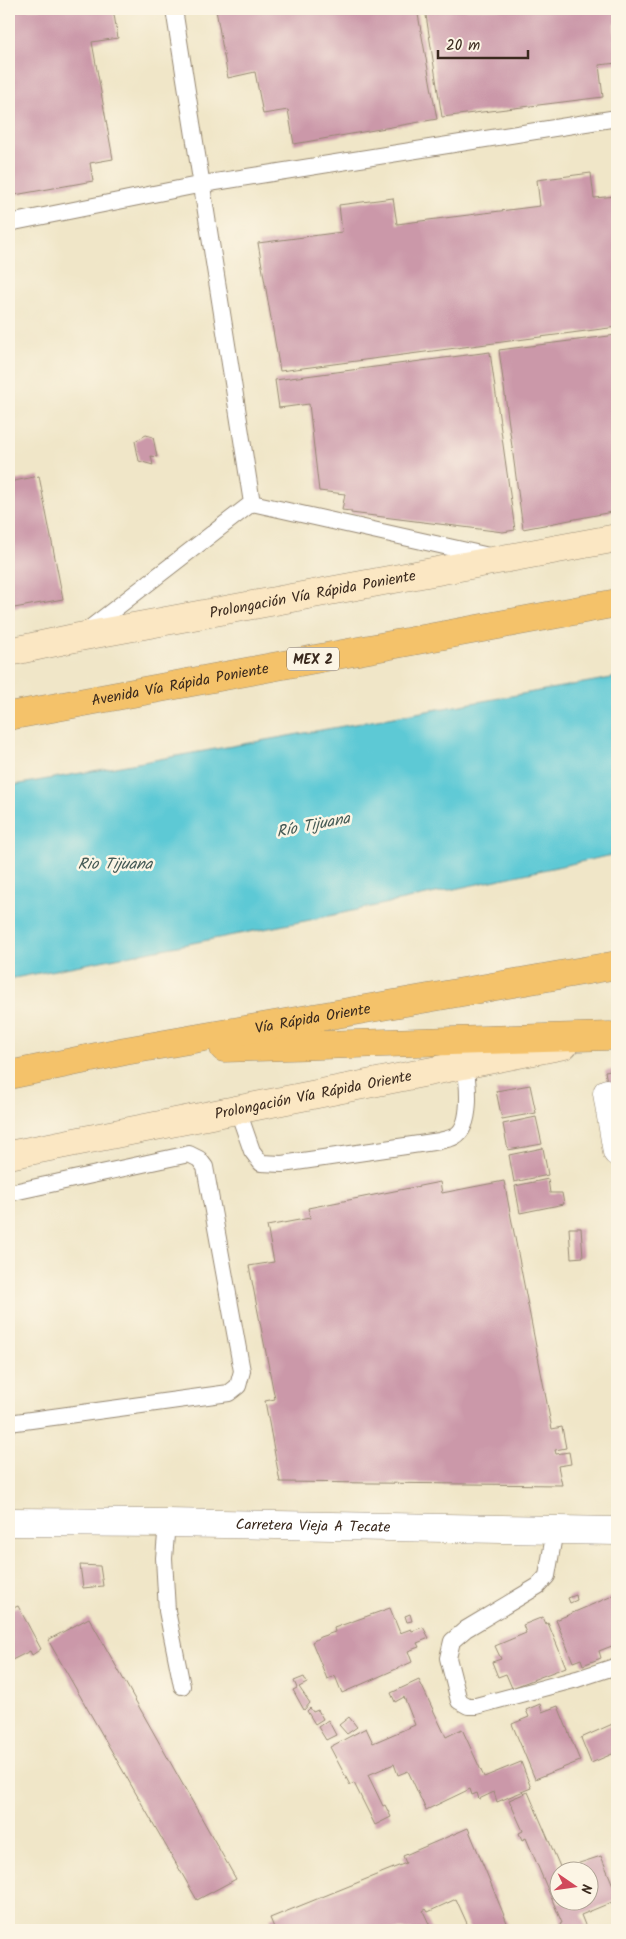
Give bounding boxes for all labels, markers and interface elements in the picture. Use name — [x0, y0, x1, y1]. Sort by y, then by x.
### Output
scale bar — [438, 28, 528, 60]
text: 20 m — [446, 34, 480, 58]
street label: Prolongación Vía Rápida Poniente — [208, 564, 418, 626]
road number: MEX 2 — [287, 648, 339, 671]
street label: Avenida Vía Rápida Poniente — [90, 657, 271, 713]
water label: Río Tijuana — [274, 806, 354, 845]
water label: Rio Tijuana — [78, 852, 154, 877]
street label: Vía Rápida Oriente — [253, 997, 373, 1041]
street label: Prolongación Vía Rápida Oriente — [213, 1064, 414, 1127]
street label: Carretera Vieja A Tecate — [235, 1513, 391, 1540]
north arrow — [548, 1862, 598, 1912]
text: N — [574, 1882, 597, 1896]

